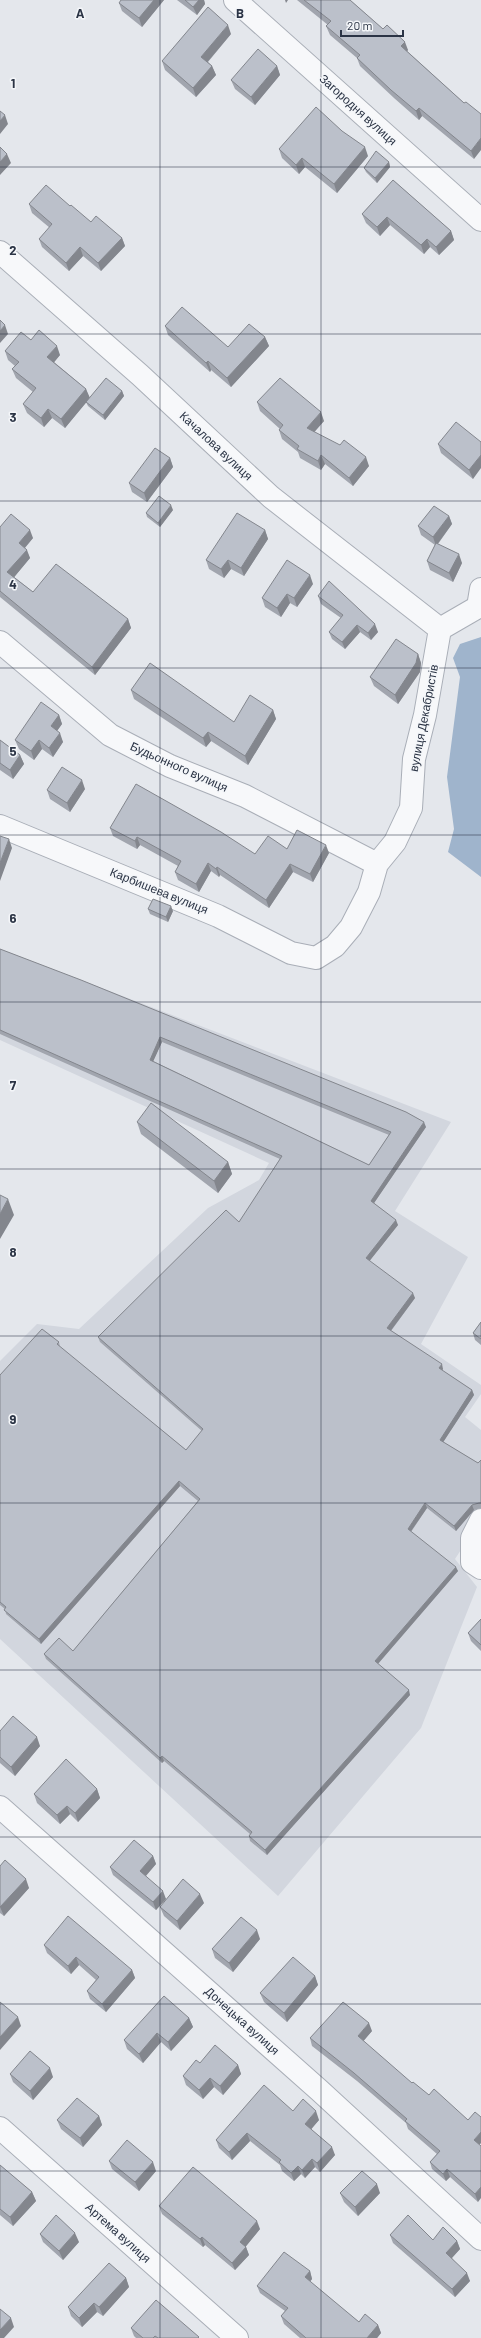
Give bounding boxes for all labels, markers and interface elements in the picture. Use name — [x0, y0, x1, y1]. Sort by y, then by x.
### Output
text: A — [76, 5, 85, 21]
text: B — [236, 5, 244, 21]
scale bar — [341, 12, 403, 38]
text: 20 m — [347, 18, 373, 32]
street label: Загородня вулиця — [316, 71, 400, 148]
text: 1 — [11, 75, 15, 91]
text: 2 — [9, 242, 17, 258]
street label: Качалова вулиця — [177, 408, 256, 483]
text: 3 — [9, 409, 17, 425]
text: 4 — [9, 576, 17, 592]
street label: вулиця Декабристів — [406, 663, 441, 773]
street label: Будьонного вулиця — [128, 738, 230, 795]
text: 5 — [9, 743, 17, 759]
street label: Карбишева вулиця — [108, 864, 210, 917]
text: 6 — [10, 910, 17, 926]
text: 7 — [10, 1077, 17, 1093]
text: 8 — [9, 1244, 17, 1260]
text: 9 — [10, 1411, 17, 1427]
street label: Донецька вулиця — [202, 1983, 283, 2058]
street label: Артема вулиця — [83, 2199, 154, 2266]

